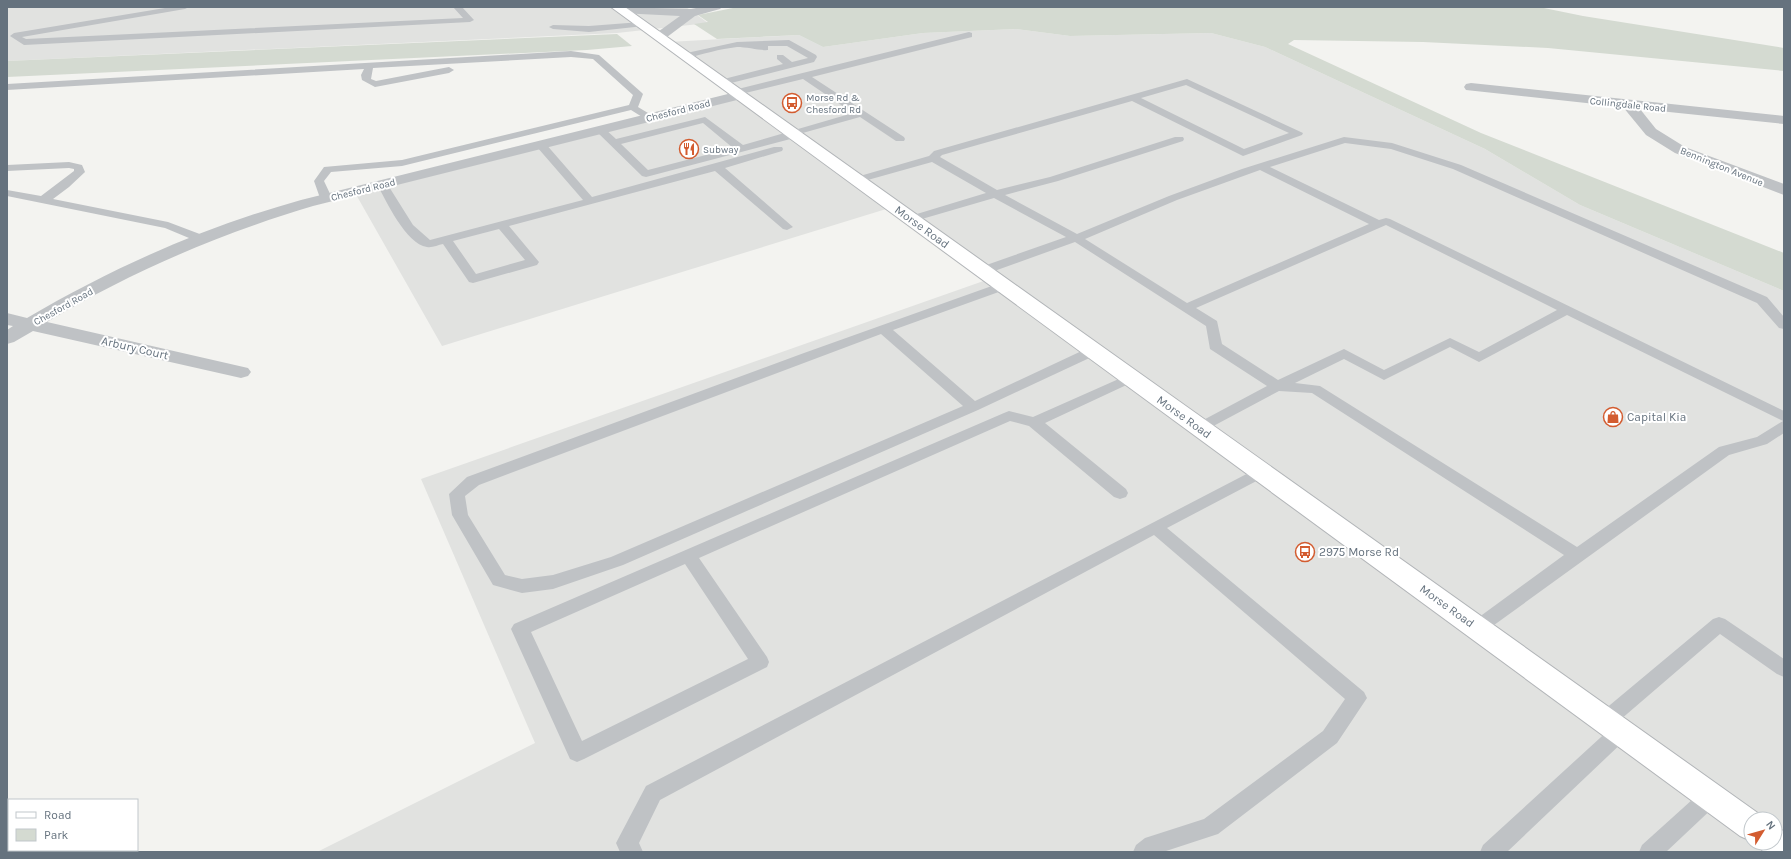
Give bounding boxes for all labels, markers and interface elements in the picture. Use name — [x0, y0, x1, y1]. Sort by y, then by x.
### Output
bus stop icon: Morse Rd & Chesford Rd — [781, 92, 803, 114]
place label: Morse Rd & Chesford Rd — [806, 92, 861, 116]
street label: Collingdale Road — [1589, 95, 1667, 115]
street label: Chesford Road — [645, 97, 712, 125]
restaurant icon: Subway — [678, 138, 700, 160]
place label: Subway — [703, 144, 739, 156]
street label: Bennington Avenue — [1678, 145, 1765, 189]
street label: Chesford Road — [330, 176, 397, 204]
street label: Morse Road — [892, 203, 952, 251]
street label: Chesford Road — [32, 286, 95, 328]
street label: Arbury Court — [100, 333, 170, 363]
street label: Morse Road — [1154, 393, 1214, 441]
shop icon: Capital Kia — [1602, 406, 1624, 428]
place label: Capital Kia — [1627, 410, 1686, 424]
bus stop icon: 2975 Morse Rd — [1294, 541, 1316, 563]
place label: 2975 Morse Rd — [1319, 545, 1399, 559]
street label: Morse Road — [1417, 582, 1477, 630]
legend — [8, 799, 138, 851]
text: Road — [44, 808, 72, 822]
north arrow — [1743, 811, 1783, 851]
text: N — [1763, 818, 1778, 832]
text: Park — [44, 828, 69, 842]

